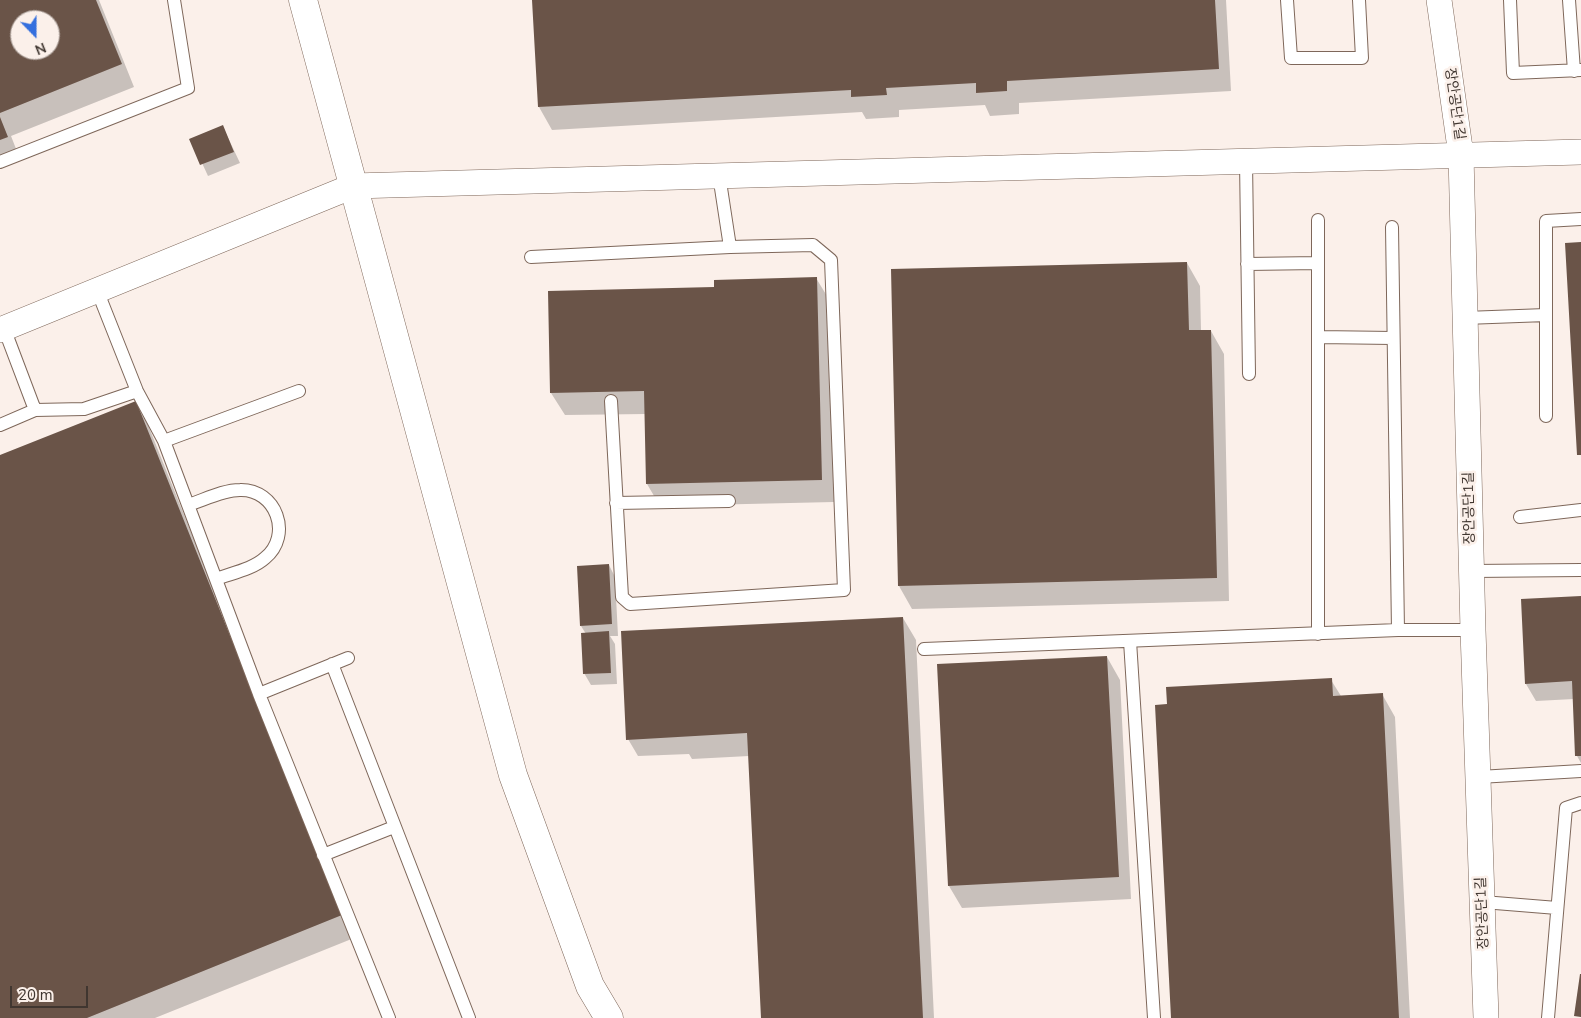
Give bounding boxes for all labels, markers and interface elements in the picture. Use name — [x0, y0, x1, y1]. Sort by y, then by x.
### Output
north arrow — [10, 10, 60, 60]
text: N — [32, 38, 49, 59]
street label: 장안공단1길 — [1441, 67, 1467, 141]
street label: 장안공단1길 — [1461, 471, 1479, 545]
street label: 장안공단1길 — [1473, 876, 1493, 950]
scale bar — [12, 976, 90, 1008]
text: 20 m — [18, 985, 53, 1005]

